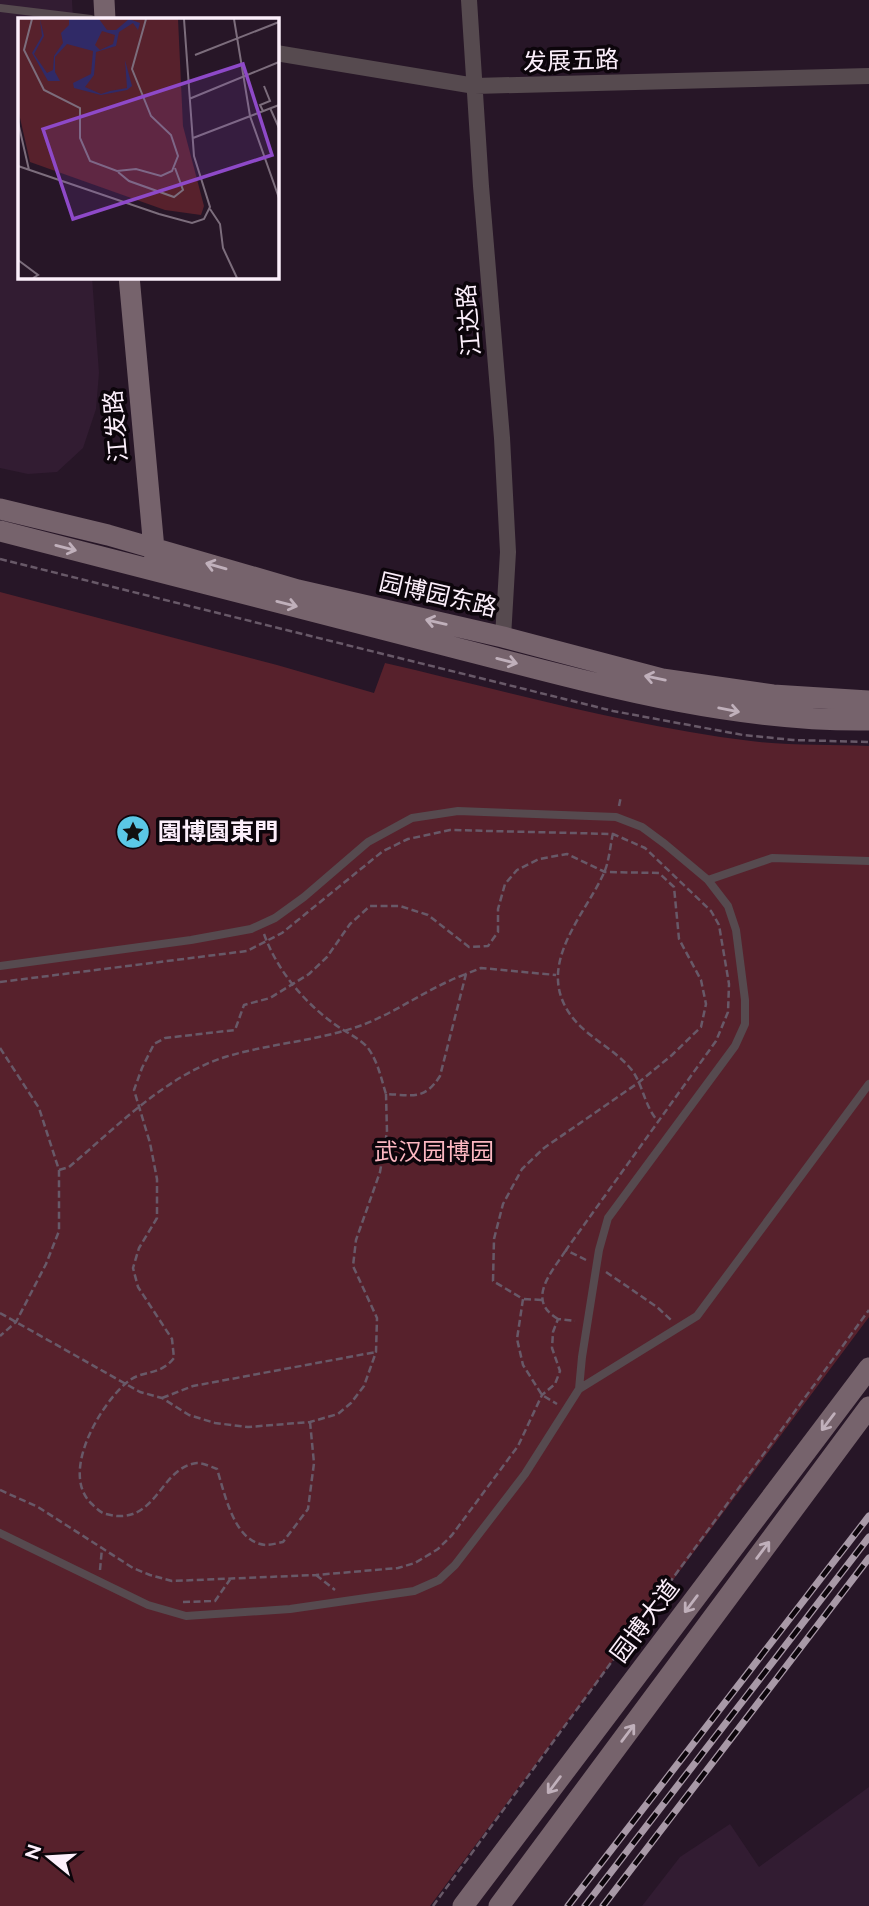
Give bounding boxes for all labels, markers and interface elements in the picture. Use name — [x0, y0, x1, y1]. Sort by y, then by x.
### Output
inset map — [18, 18, 278, 278]
street label: 发展五路 — [523, 44, 619, 77]
street label: 江达路 — [451, 283, 486, 357]
street label: 江发路 — [98, 389, 133, 463]
one-way arrow — [54, 542, 77, 555]
one-way arrow — [205, 558, 227, 571]
street label: 园博园东路 — [376, 567, 500, 622]
one-way arrow — [275, 598, 297, 611]
one-way arrow — [425, 614, 448, 628]
one-way arrow — [495, 655, 518, 668]
one-way arrow — [644, 670, 667, 684]
one-way arrow — [717, 704, 740, 717]
place icon: 園博園東門 — [114, 813, 152, 851]
place label: 園博園東門 — [158, 817, 278, 846]
park label: 武汉园博园 — [374, 1137, 494, 1166]
one-way arrow — [821, 1412, 835, 1431]
one-way arrow — [756, 1541, 770, 1560]
street label: 园博大道 — [604, 1574, 685, 1668]
one-way arrow — [683, 1594, 698, 1612]
one-way arrow — [620, 1724, 635, 1743]
one-way arrow — [546, 1776, 561, 1794]
north arrow — [14, 1822, 84, 1892]
text: N — [20, 1841, 46, 1862]

